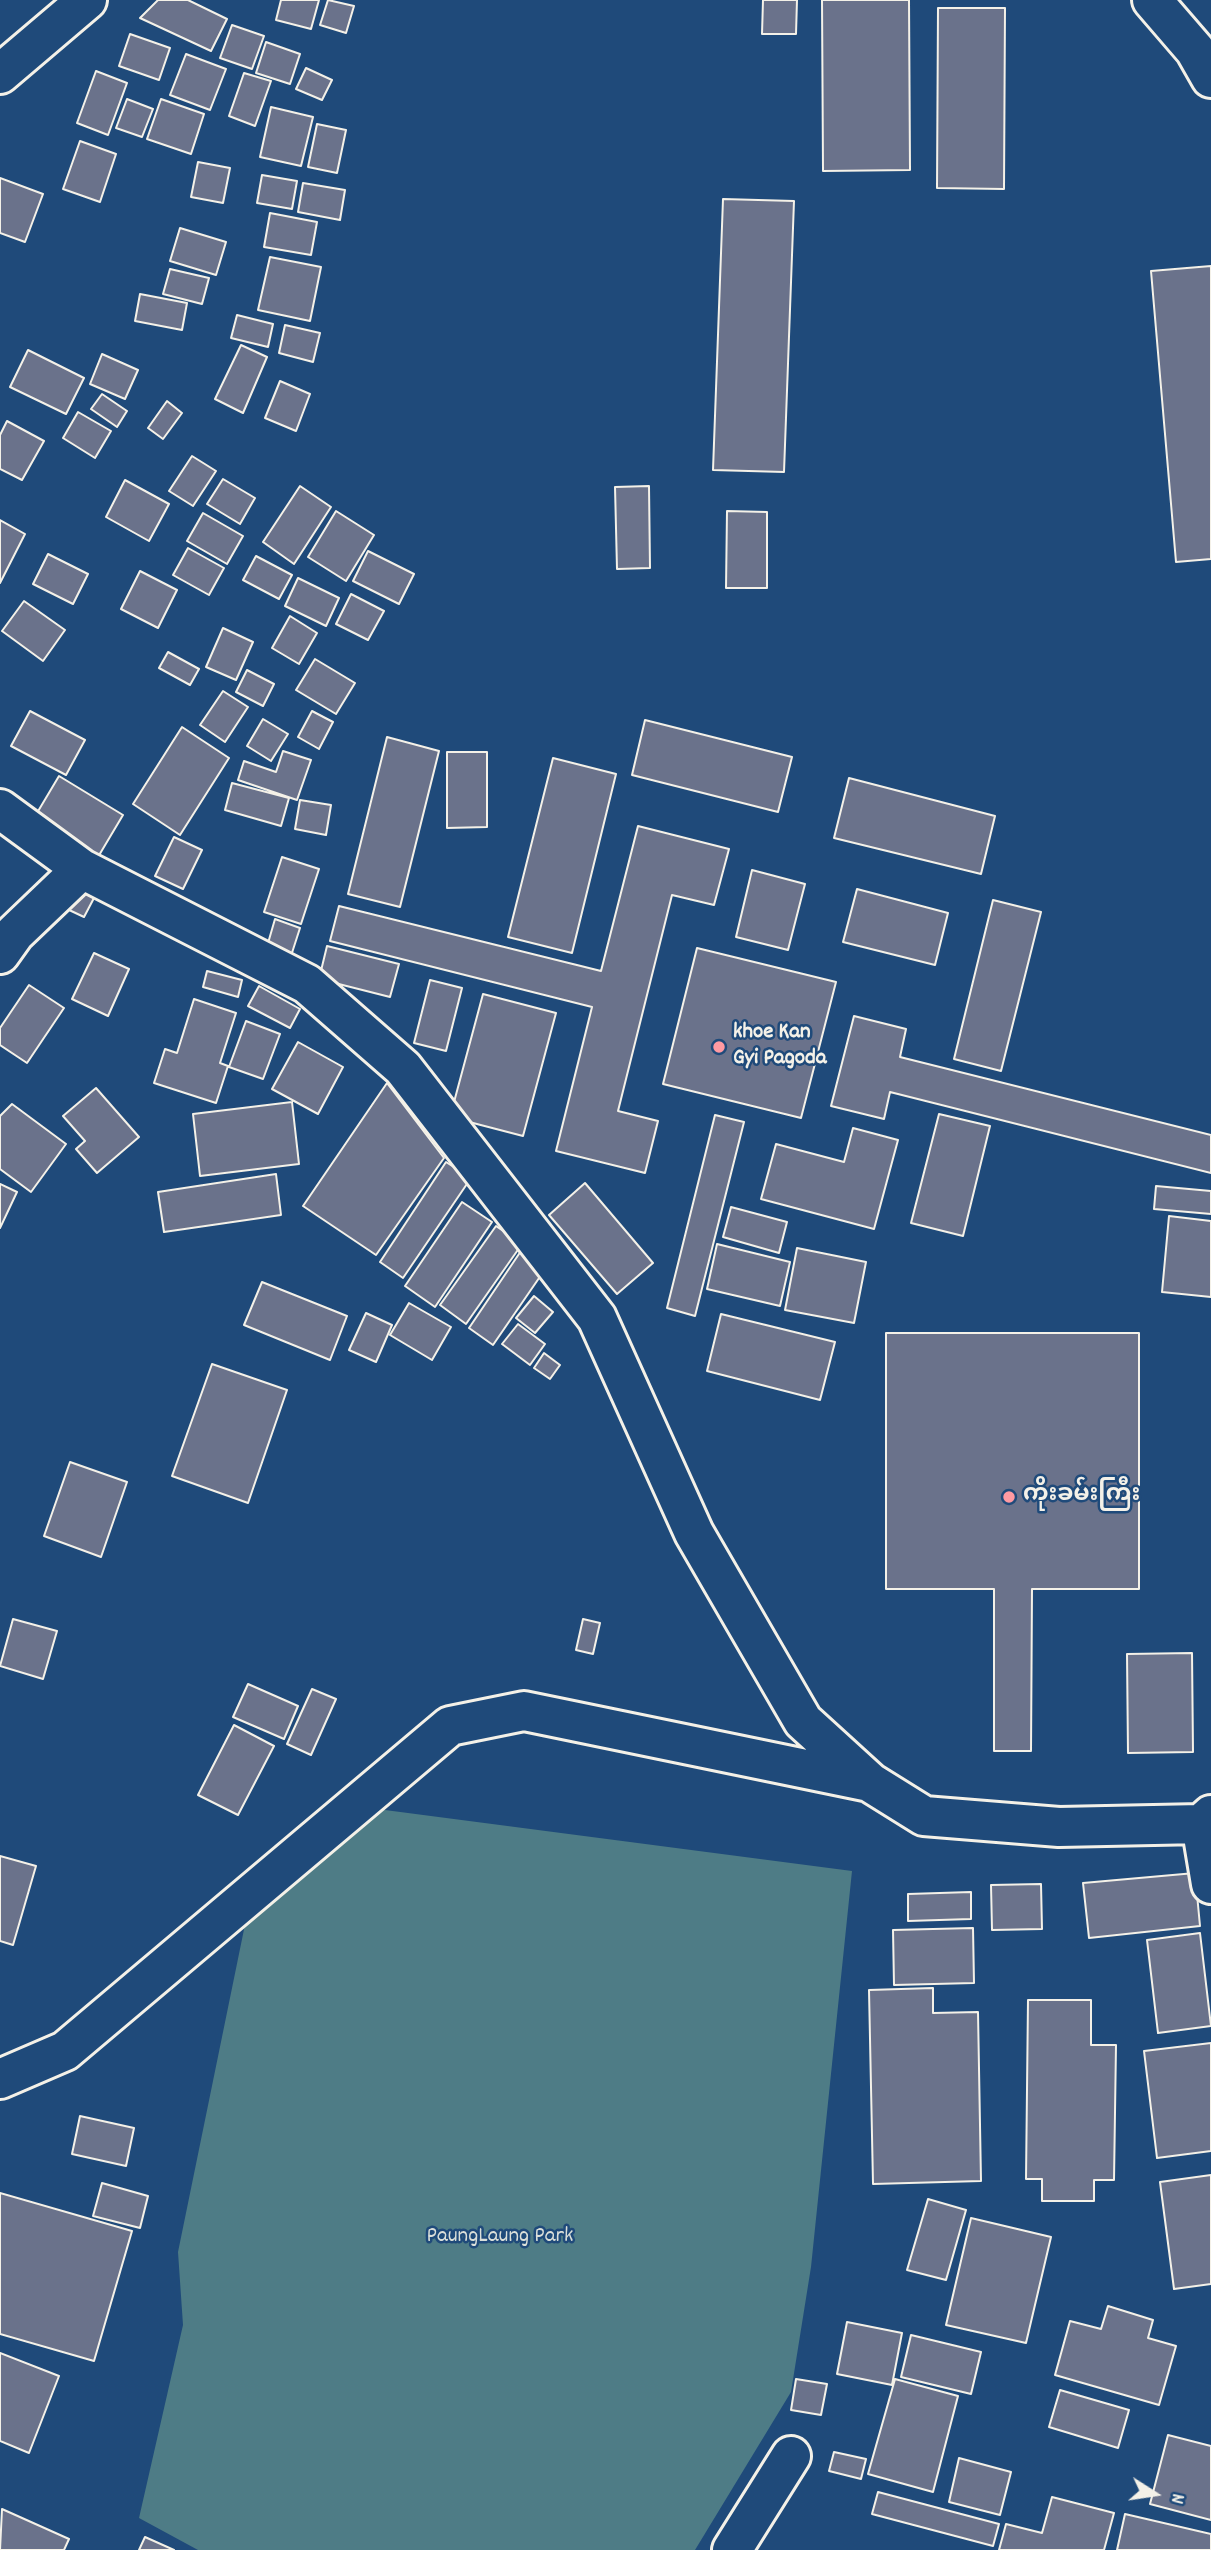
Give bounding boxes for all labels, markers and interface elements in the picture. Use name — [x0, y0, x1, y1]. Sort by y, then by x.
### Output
place label: khoe Kan Gyi Pagoda — [733, 1020, 827, 1074]
marker: khoe Kan Gyi Pagoda — [711, 1039, 727, 1055]
place label: ကိုးခမ်းကြီး — [1023, 1483, 1140, 1511]
marker: ကိုးခမ်းကြီး — [1001, 1489, 1017, 1505]
park label: PaungLaung Park — [426, 2224, 574, 2252]
north arrow — [1120, 2459, 1190, 2529]
text: N — [1162, 2491, 1190, 2506]

